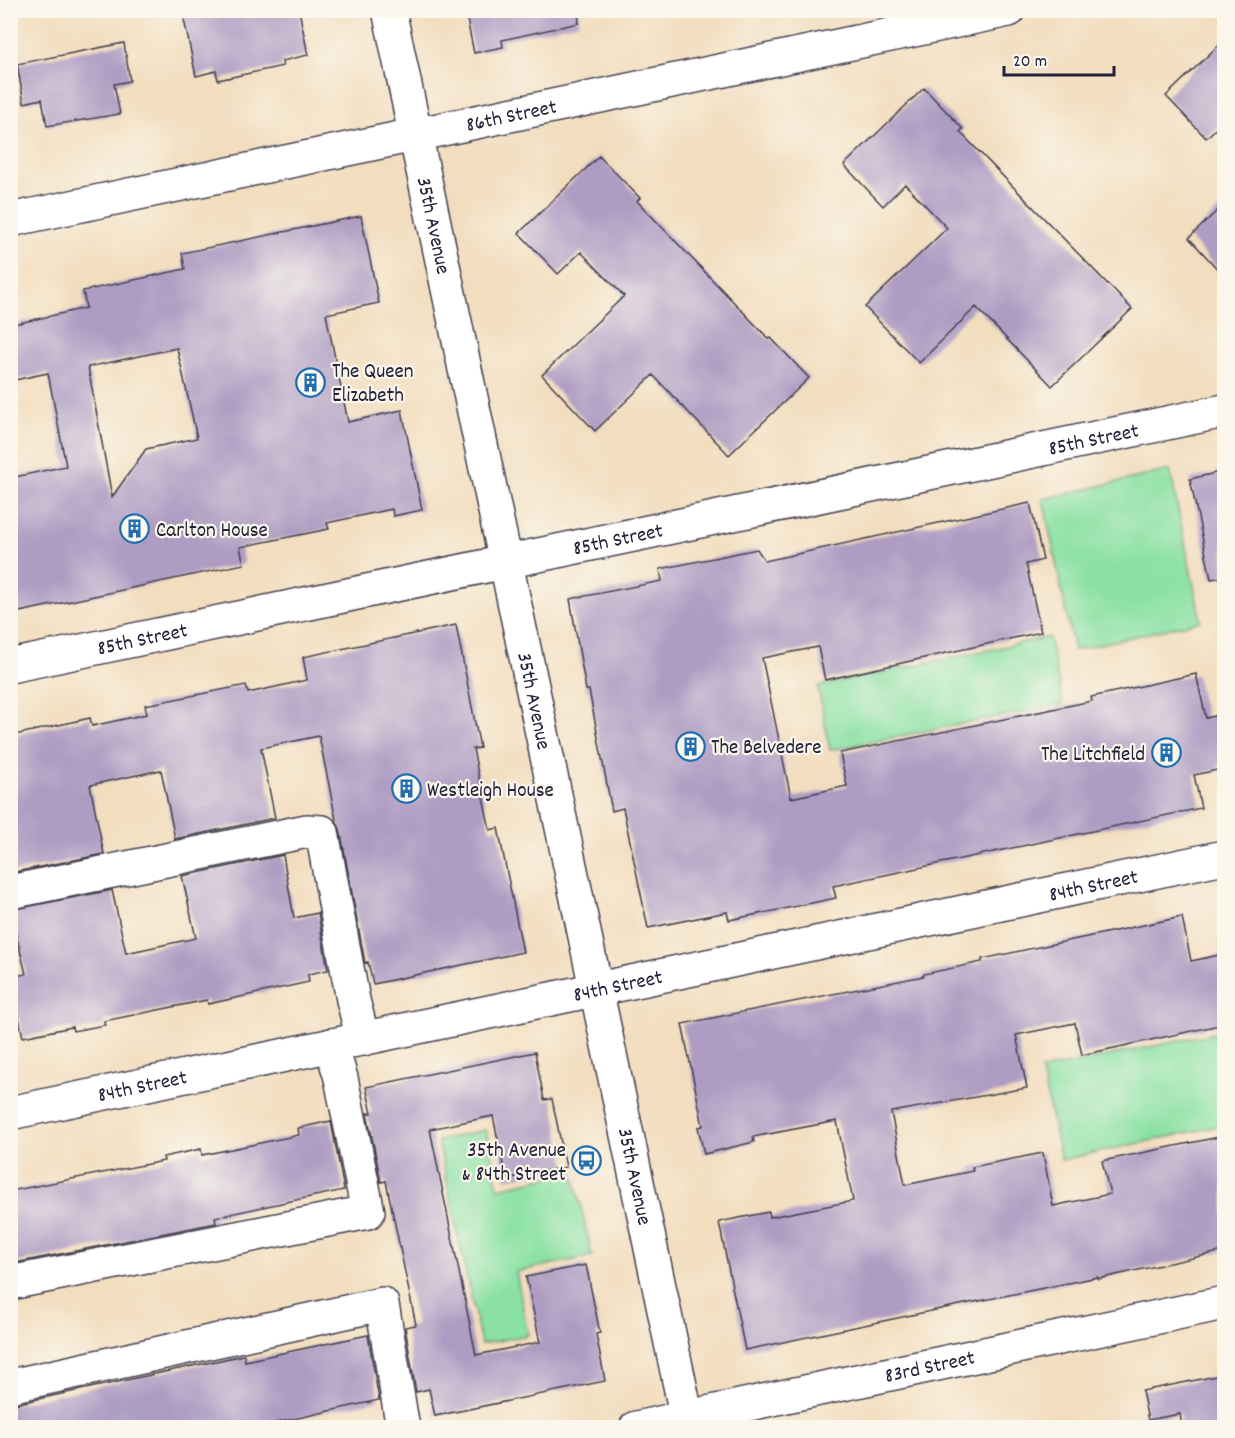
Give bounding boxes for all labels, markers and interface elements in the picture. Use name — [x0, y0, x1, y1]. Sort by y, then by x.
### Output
scale bar — [1004, 39, 1114, 77]
text: 20 m — [1013, 50, 1047, 75]
street label: 86th Street — [464, 93, 560, 142]
street label: 35th Avenue — [407, 174, 456, 277]
place label: The Queen Elizabeth — [332, 358, 414, 412]
building icon: The Queen Elizabeth — [295, 366, 327, 398]
street label: 85th Street — [1046, 417, 1142, 465]
building icon: Carlton House — [119, 513, 151, 545]
place label: Carlton House — [156, 517, 268, 547]
street label: 85th Street — [571, 517, 666, 565]
street label: 85th Street — [95, 617, 191, 665]
street label: 35th Avenue — [507, 650, 557, 753]
building icon: The Belvedere — [674, 730, 706, 762]
place label: The Belvedere — [711, 734, 821, 764]
building icon: The Litchfield — [1150, 737, 1182, 769]
place label: The Litchfield — [1041, 741, 1145, 771]
building icon: Westleigh House — [390, 773, 422, 805]
place label: Westleigh House — [427, 777, 554, 807]
street label: 84th Street — [1046, 863, 1141, 912]
street label: 84th Street — [571, 964, 666, 1012]
street label: 84th Street — [95, 1064, 190, 1112]
street label: 35th Avenue — [608, 1125, 658, 1228]
place label: 35th Avenue & 84th Street — [462, 1137, 566, 1191]
bus stop icon: 35th Avenue & 84th Street — [571, 1145, 603, 1177]
street label: 83rd Street — [882, 1344, 978, 1393]

